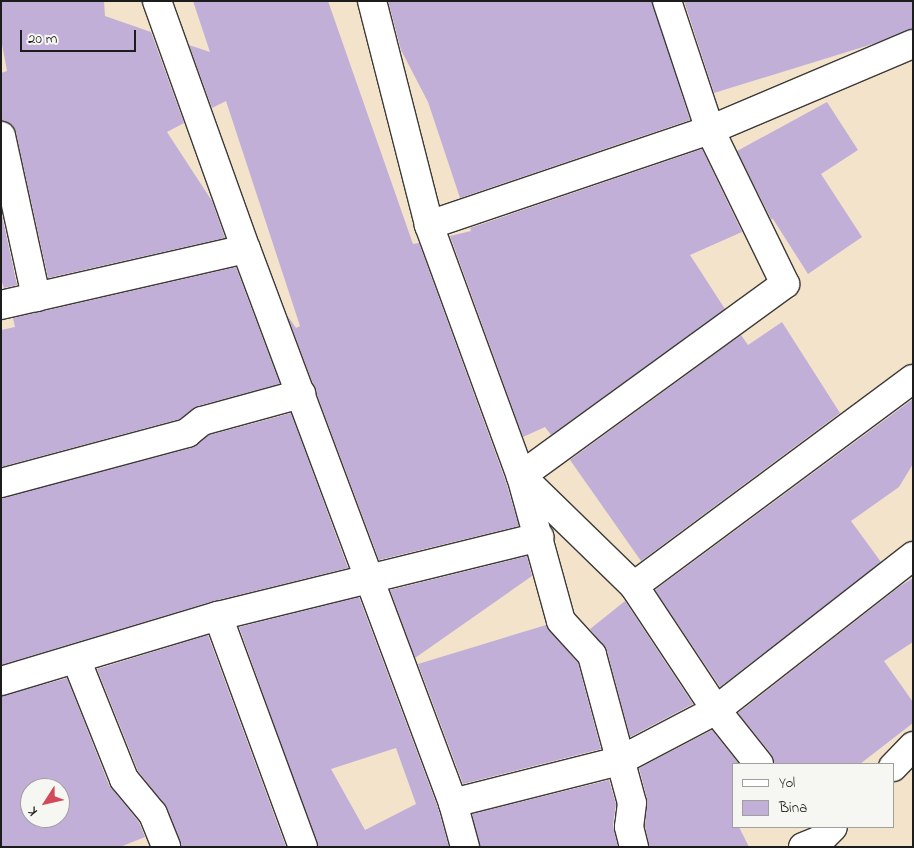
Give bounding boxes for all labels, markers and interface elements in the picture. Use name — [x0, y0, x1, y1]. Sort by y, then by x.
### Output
scale bar — [22, 20, 139, 52]
text: 20 m — [28, 28, 57, 50]
legend — [732, 763, 894, 828]
text: Yol — [779, 772, 795, 794]
north arrow — [20, 778, 70, 828]
text: Bina — [779, 797, 807, 819]
text: K — [23, 803, 44, 820]

